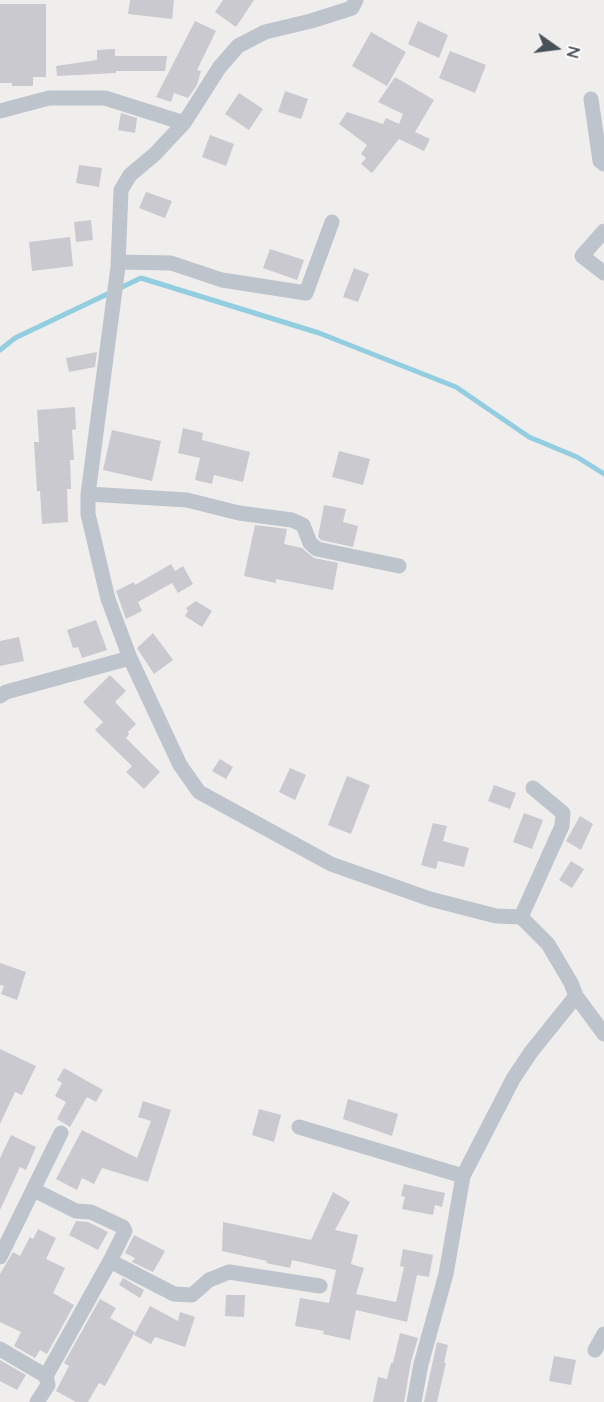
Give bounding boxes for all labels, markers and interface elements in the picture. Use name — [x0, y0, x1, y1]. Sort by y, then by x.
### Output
north arrow — [526, 18, 586, 78]
text: N — [562, 44, 585, 60]

